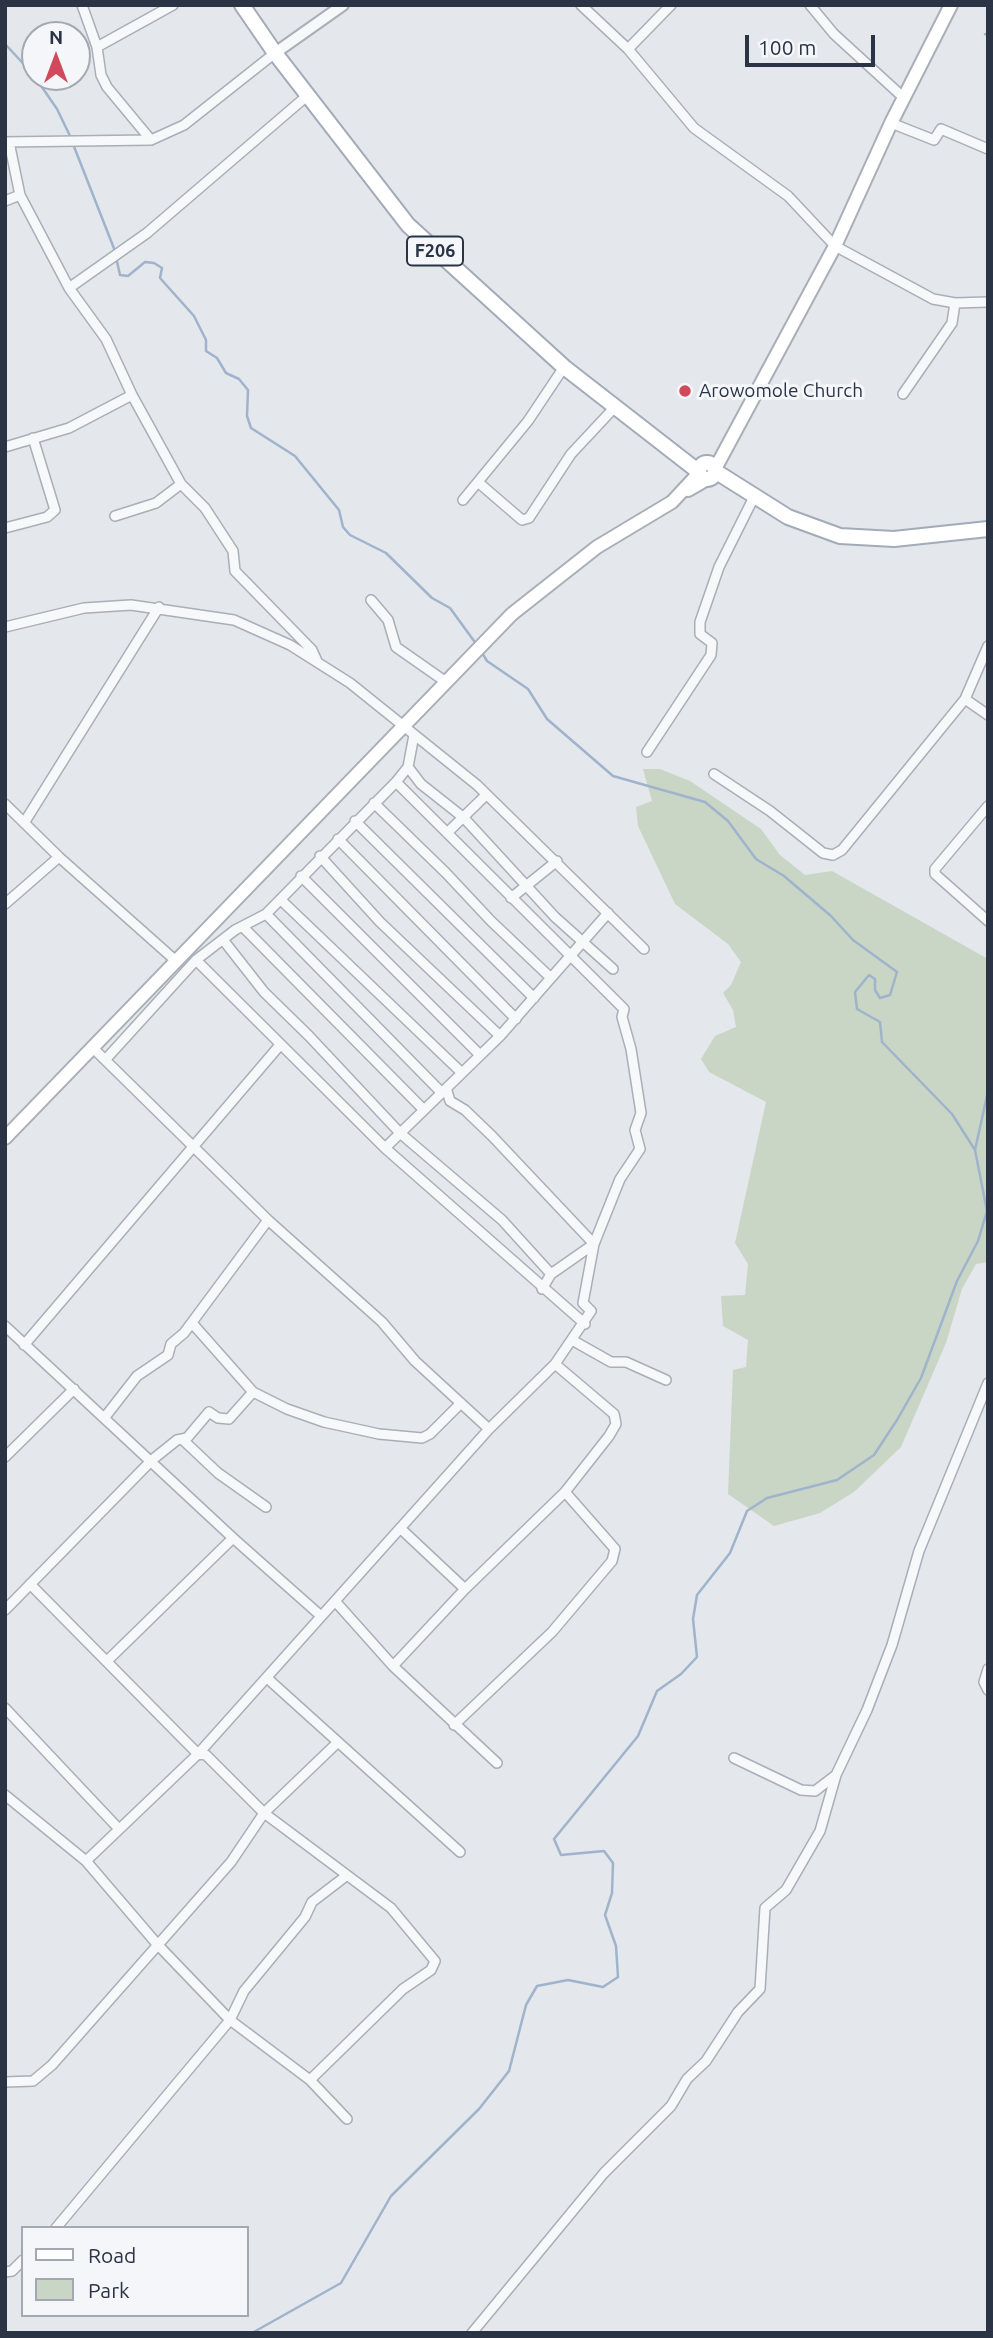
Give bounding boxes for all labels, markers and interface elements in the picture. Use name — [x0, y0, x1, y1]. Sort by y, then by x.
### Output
north arrow — [21, 21, 91, 91]
scale bar — [748, 21, 878, 65]
text: N — [49, 26, 63, 48]
text: 100 m — [758, 35, 816, 59]
road number: F206 — [407, 236, 463, 265]
place label: Arowomole Church — [699, 380, 863, 402]
marker: Arowomole Church — [677, 383, 693, 399]
legend — [21, 2226, 248, 2317]
text: Road — [88, 2243, 136, 2267]
text: Park — [88, 2278, 130, 2302]

